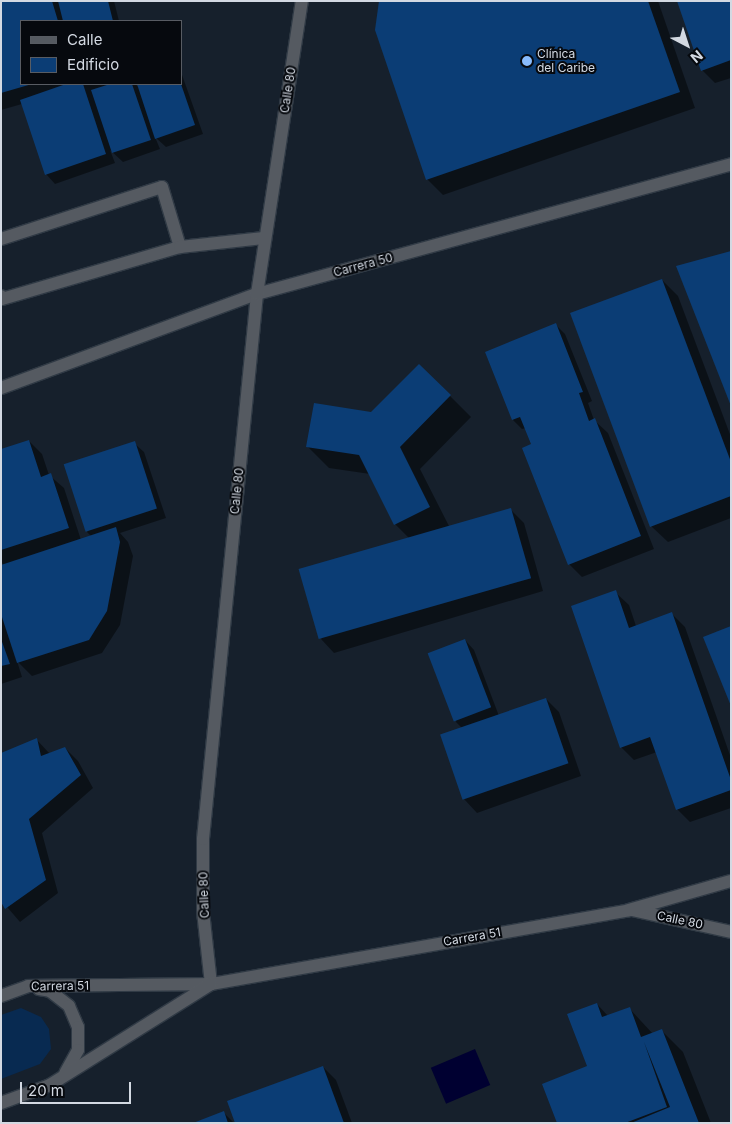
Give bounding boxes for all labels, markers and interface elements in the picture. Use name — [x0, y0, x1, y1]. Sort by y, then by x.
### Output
legend — [20, 20, 182, 85]
north arrow — [662, 20, 712, 70]
text: Calle — [67, 30, 102, 49]
place label: Clínica del Caribe — [537, 47, 595, 75]
text: N — [687, 47, 707, 67]
text: Edificio — [67, 55, 119, 74]
marker: Clínica del Caribe — [521, 55, 533, 67]
street label: Calle 80 — [277, 66, 299, 114]
street label: Carrera 50 — [332, 250, 394, 280]
street label: Calle 80 — [227, 467, 247, 515]
street label: Calle 80 — [196, 871, 212, 919]
street label: Calle 80 — [656, 908, 704, 932]
street label: Carrera 51 — [442, 925, 502, 949]
street label: Carrera 51 — [31, 978, 89, 994]
scale bar — [22, 1072, 134, 1104]
text: 20 m — [28, 1081, 64, 1100]

